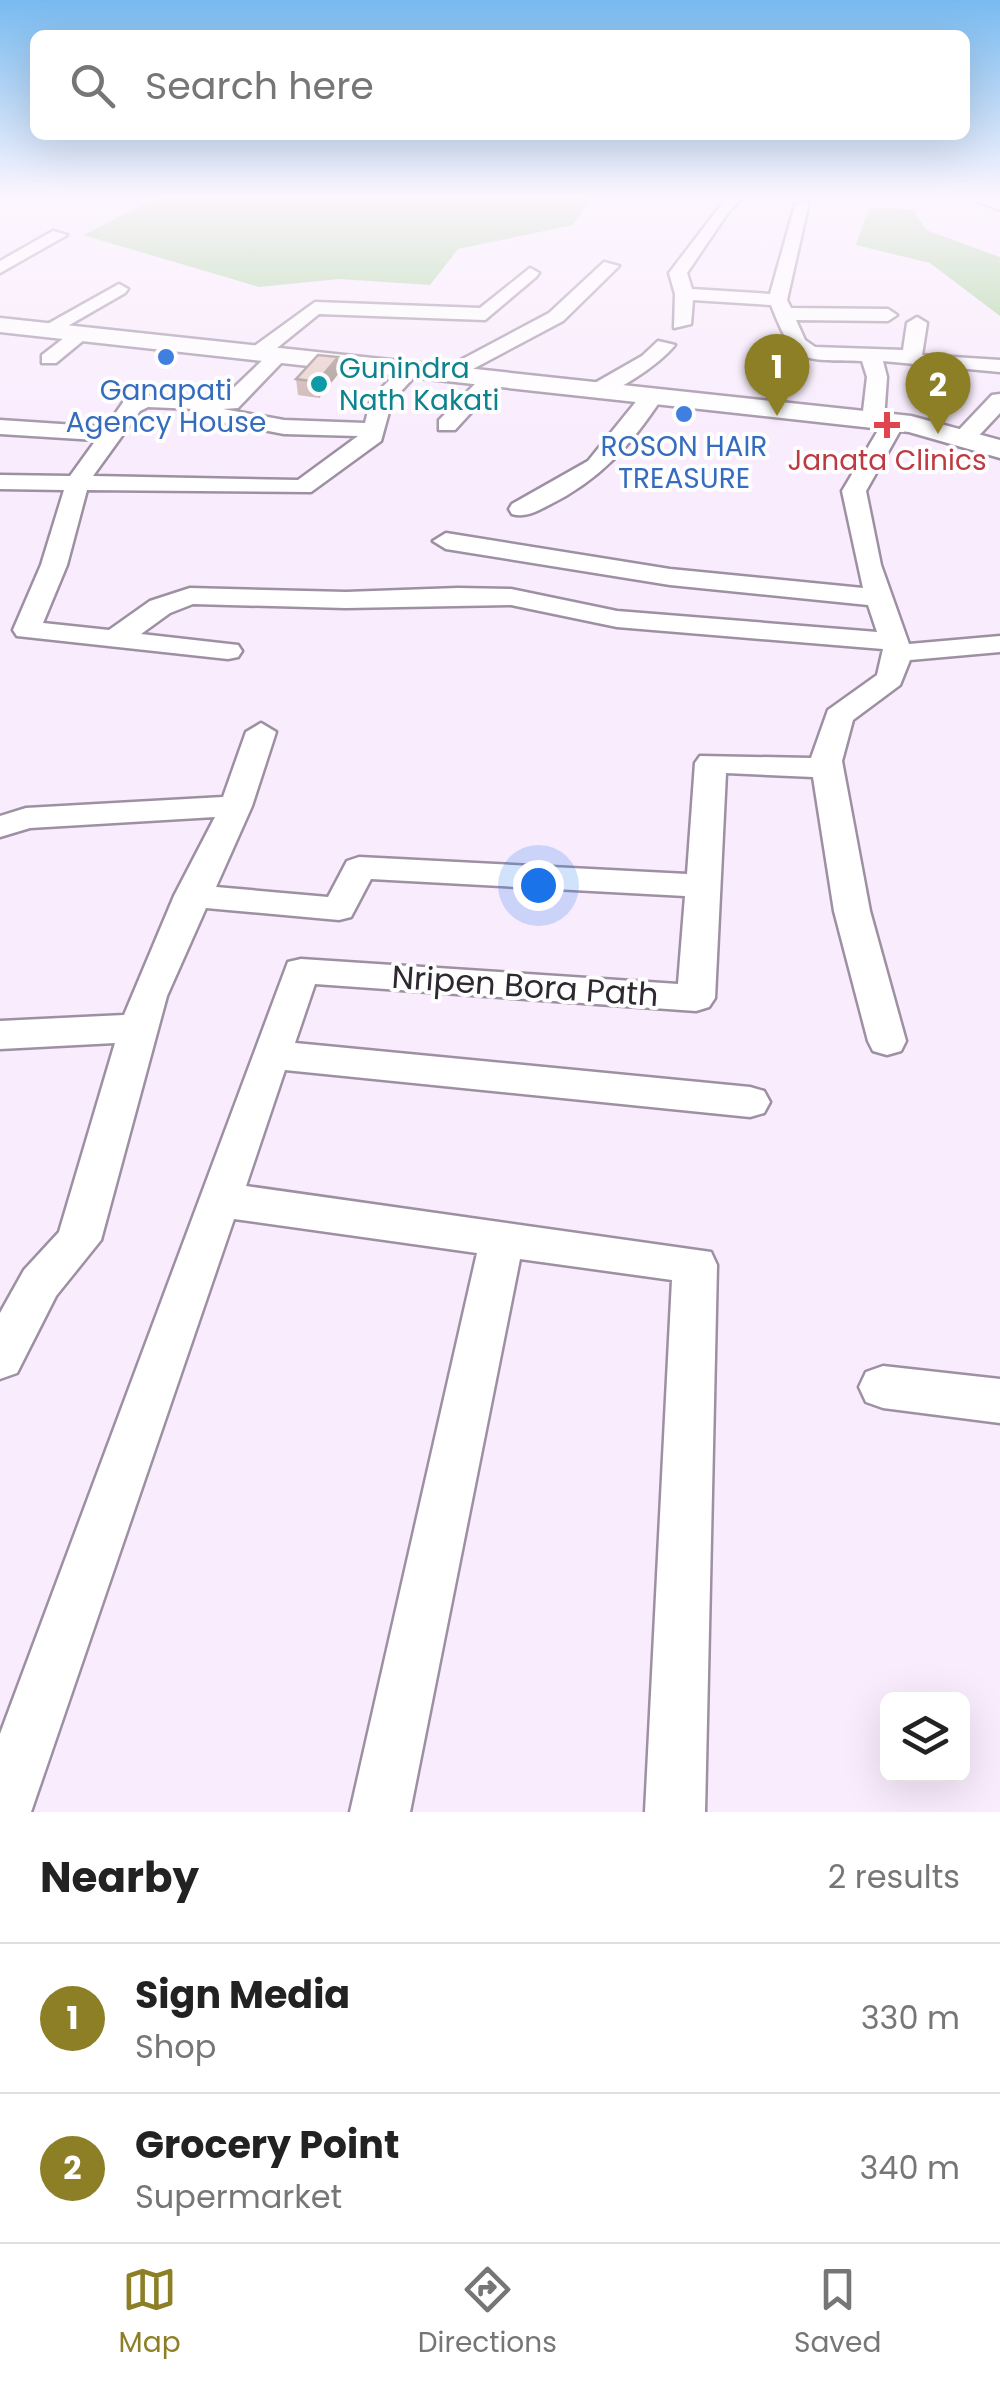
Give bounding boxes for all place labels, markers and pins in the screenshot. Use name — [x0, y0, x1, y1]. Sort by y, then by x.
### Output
pin: 1 — [744, 334, 810, 416]
marker: Ganapati Agency House — [155, 346, 177, 368]
place label: Gunindra Nath Kakati — [339, 349, 499, 420]
pin: 2 — [906, 352, 970, 434]
place label: Ganapati Agency House — [66, 371, 266, 442]
marker: Gunindra Nath Kakati — [308, 373, 330, 395]
marker: ROSON HAIR TREASURE — [673, 403, 695, 425]
marker: Janata Clinics — [874, 412, 900, 438]
place label: ROSON HAIR TREASURE — [601, 427, 767, 498]
place label: Janata Clinics — [787, 441, 987, 480]

